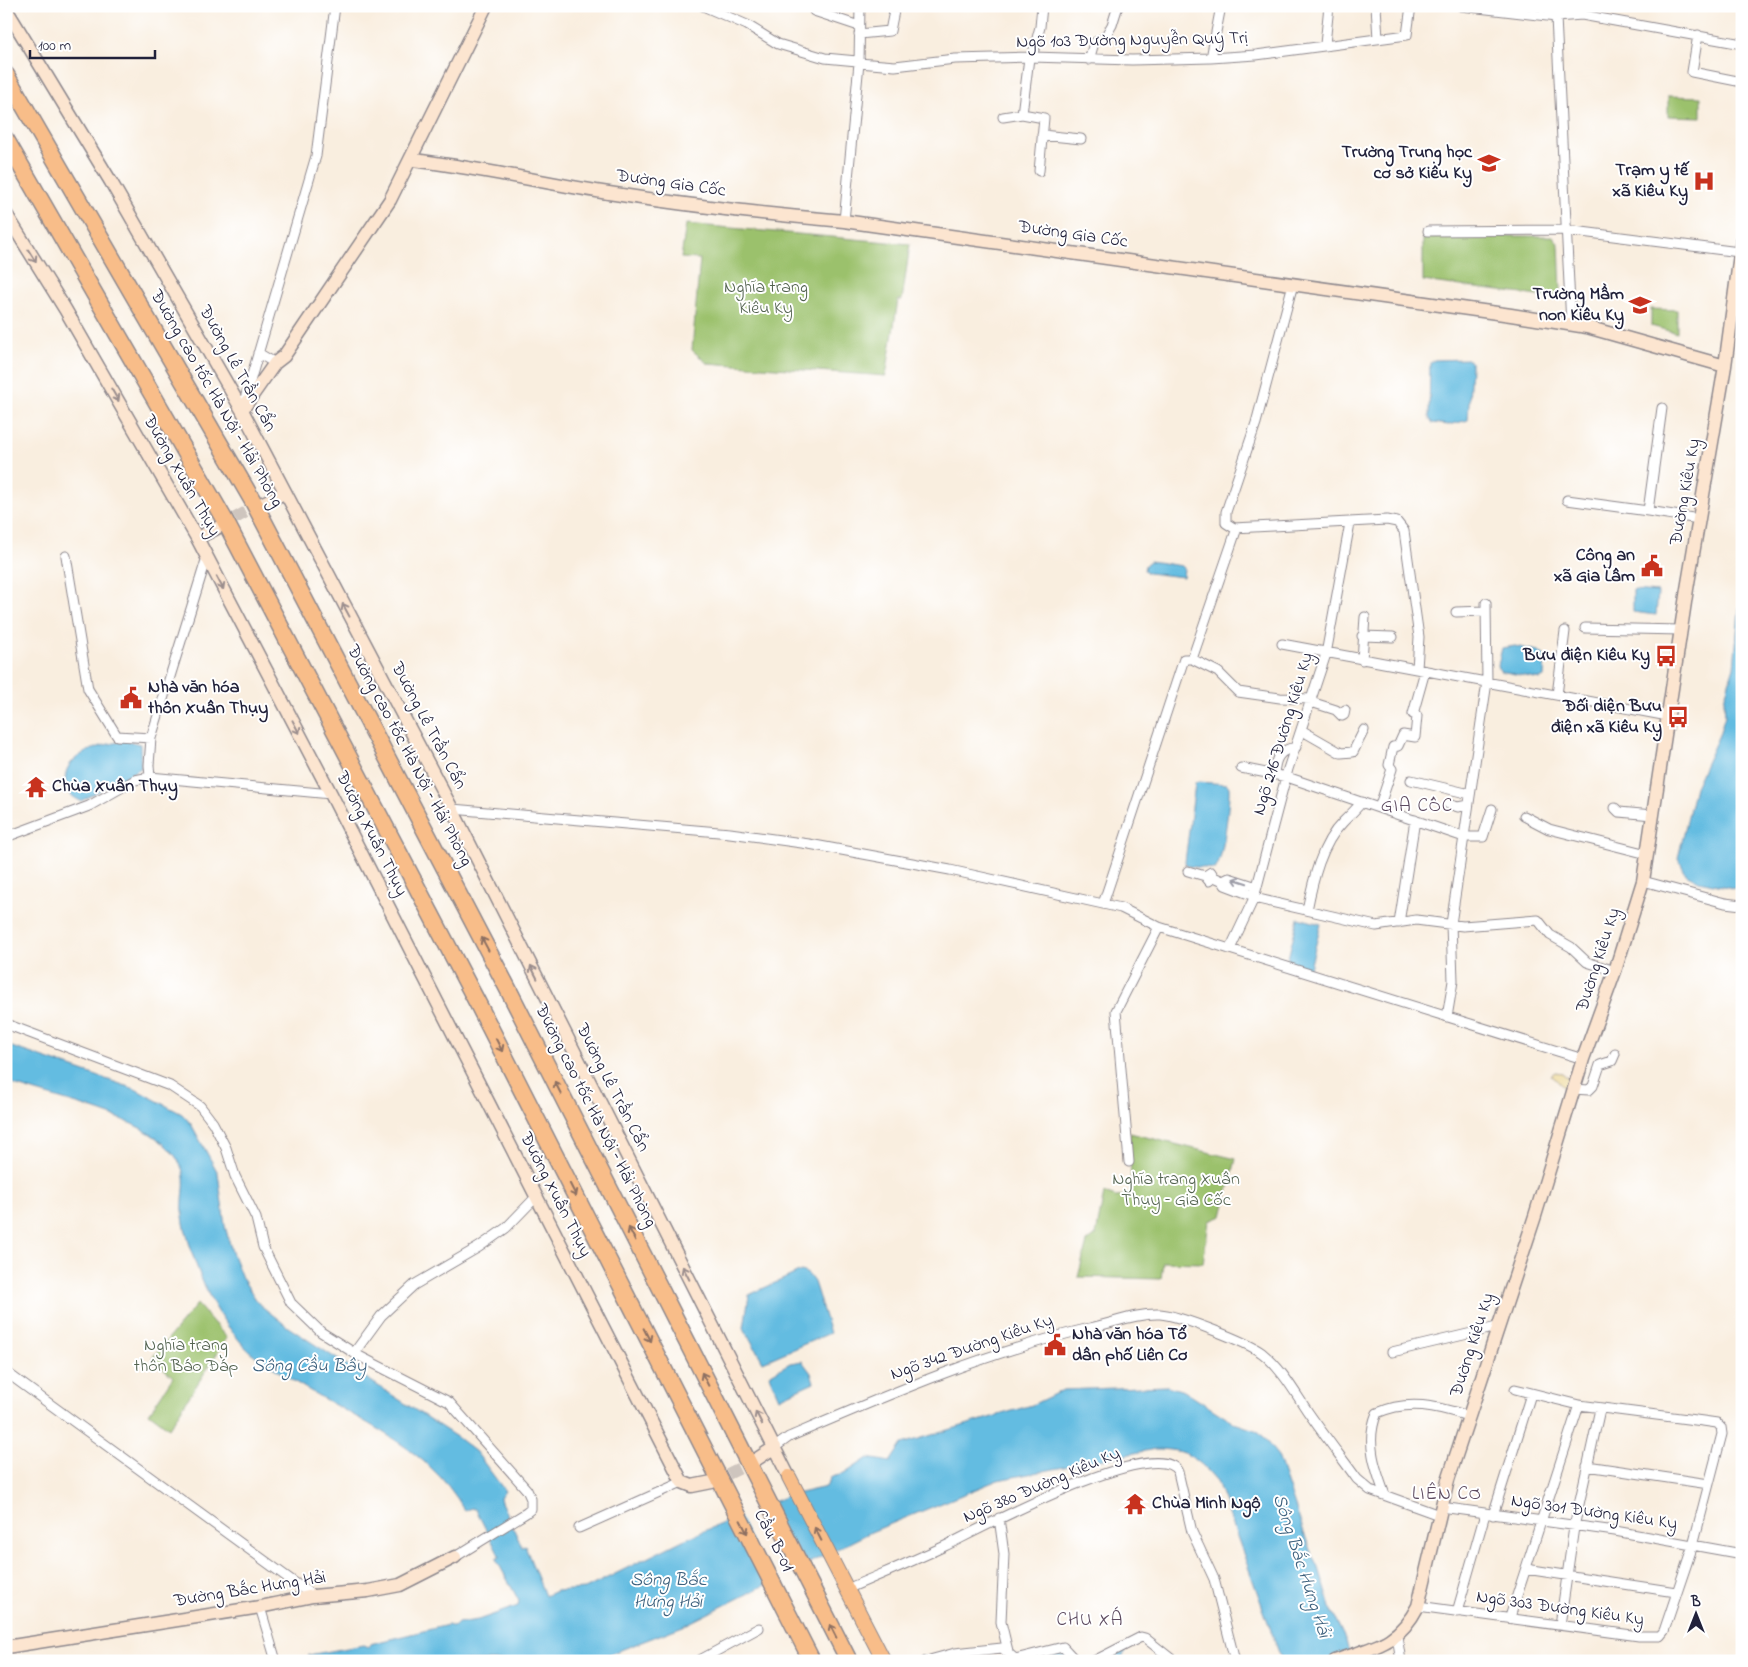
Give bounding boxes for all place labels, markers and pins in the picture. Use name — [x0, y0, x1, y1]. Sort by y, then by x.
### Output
place label: Trường Trung học cơ sở Kiêu Kỵ — [1342, 140, 1473, 188]
school or university icon: Trường Trung học cơ sở Kiêu Kỵ — [1476, 150, 1502, 176]
place label: Trạm y tế xã Kiêu Kỵ — [1612, 158, 1690, 206]
hospital icon: Trạm y tế xã Kiêu Kỵ — [1691, 168, 1717, 194]
place label: Trường Mầm non Kiêu Kỵ — [1532, 282, 1624, 330]
school or university icon: Trường Mầm non Kiêu Kỵ — [1627, 292, 1653, 318]
place label: Công an xã Gia Lâm — [1553, 543, 1635, 590]
public building icon: Công an xã Gia Lâm — [1639, 553, 1665, 579]
place label: Bưu điện Kiêu Kỵ — [1522, 643, 1650, 670]
bus stop icon: Bưu điện Kiêu Kỵ — [1653, 643, 1679, 669]
place label: Nhà văn hóa thôn Xuân Thụy — [147, 675, 268, 723]
public building icon: Nhà văn hóa thôn Xuân Thụy — [118, 685, 144, 711]
place label: Đối diện Bưu điện xã Kiêu Kỵ — [1551, 694, 1662, 742]
bus stop icon: Đối diện Bưu điện xã Kiêu Kỵ — [1665, 704, 1691, 730]
temple icon: Chùa Xuân Thụy — [23, 774, 49, 800]
place label: Chùa Xuân Thụy — [52, 774, 178, 801]
place label: Nhà văn hóa Tổ dân phố Liên Cơ — [1072, 1322, 1188, 1369]
public building icon: Nhà văn hóa Tổ dân phố Liên Cơ — [1042, 1332, 1068, 1358]
temple icon: Chùa Minh Ngộ — [1122, 1491, 1148, 1517]
place label: Chùa Minh Ngộ — [1152, 1491, 1260, 1518]

